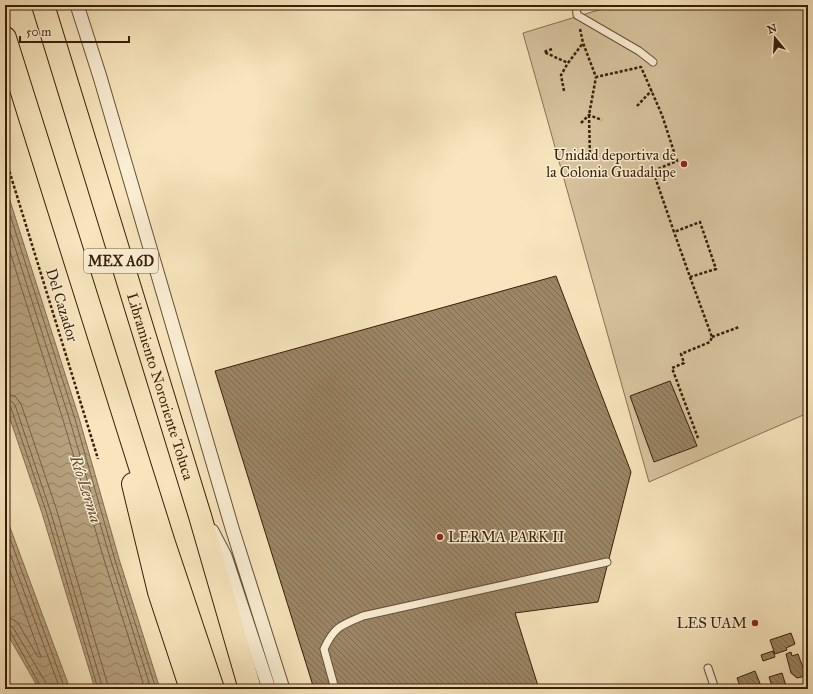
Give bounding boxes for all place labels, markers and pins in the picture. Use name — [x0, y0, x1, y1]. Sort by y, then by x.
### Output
place label: Unidad deportiva de la Colonia Guadalupe — [546, 146, 676, 181]
marker: Unidad deportiva de la Colonia Guadalupe — [679, 159, 689, 169]
place label: LERMA PARK II — [448, 528, 565, 546]
marker: LERMA PARK II — [435, 532, 445, 542]
place label: LES UAM — [676, 614, 747, 632]
marker: LES UAM — [750, 618, 760, 628]

